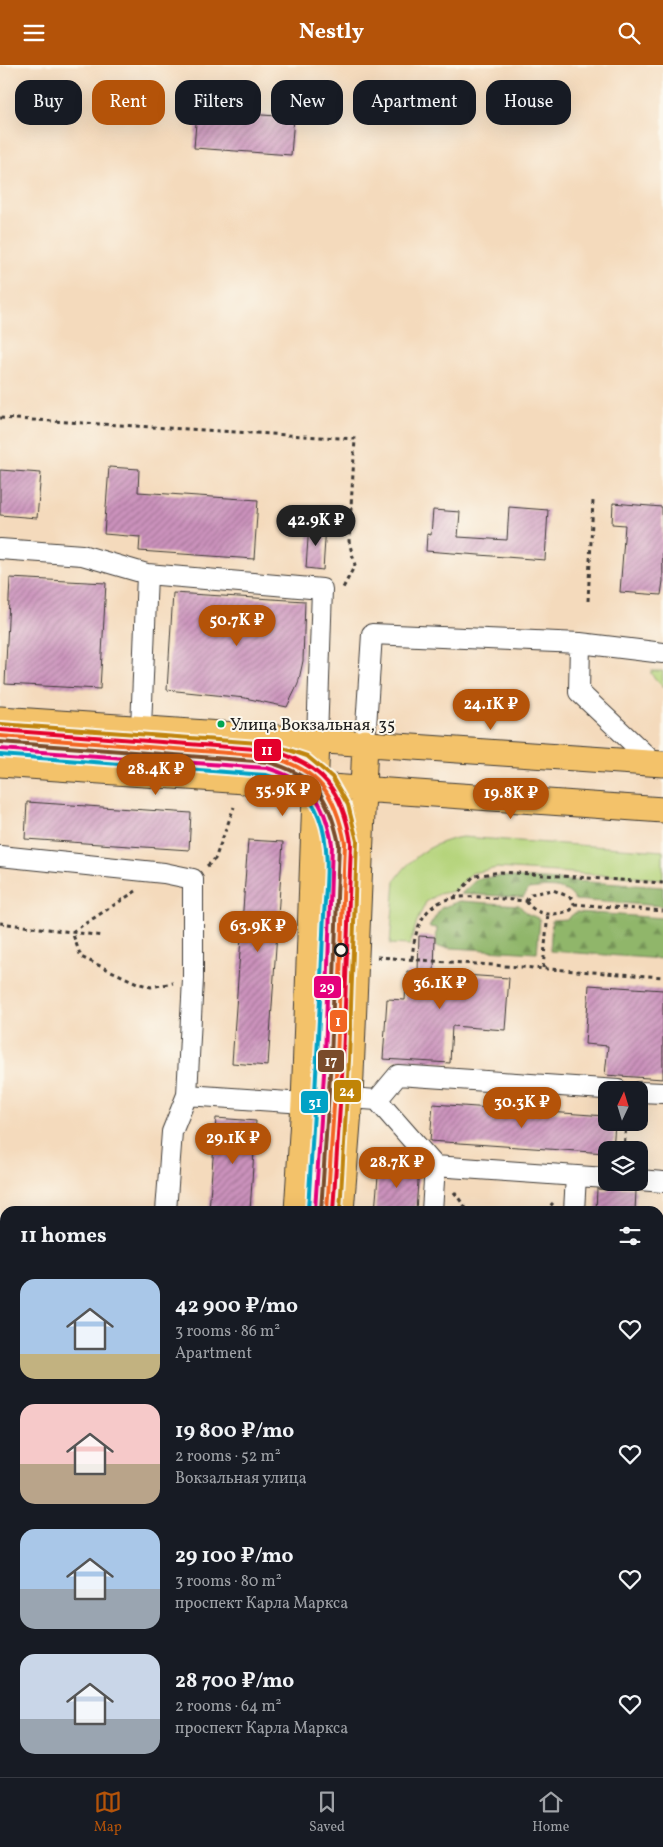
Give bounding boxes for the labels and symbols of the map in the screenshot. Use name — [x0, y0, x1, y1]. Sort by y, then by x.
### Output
pin: 42.9K ₽ — [270, 505, 362, 547]
pin: 50.7K ₽ — [191, 605, 283, 647]
pin: 24.1K ₽ — [445, 689, 537, 731]
place label: Улица Вокзальная, 35 — [230, 714, 395, 737]
marker: Улица Вокзальная, 35 — [216, 719, 226, 729]
line badge: 11 — [253, 738, 282, 762]
text: 11 — [261, 742, 273, 761]
pin: 28.4K ₽ — [110, 753, 202, 796]
pin: 35.9K ₽ — [237, 775, 329, 817]
pin: 19.8K ₽ — [465, 777, 557, 820]
pin: 63.9K ₽ — [212, 911, 304, 953]
unlabelled marker — [334, 943, 348, 957]
pin: 36.1K ₽ — [394, 967, 486, 1010]
line badge: 29 — [313, 975, 342, 999]
text: 29 — [320, 979, 335, 998]
line badge: 1 — [329, 1009, 348, 1033]
text: 1 — [335, 1013, 341, 1032]
line badge: 17 — [317, 1049, 345, 1073]
text: 17 — [325, 1053, 337, 1072]
line badge: 24 — [333, 1079, 362, 1103]
north arrow — [598, 1081, 648, 1131]
text: 24 — [339, 1083, 355, 1102]
pin: 30.3K ₽ — [476, 1087, 568, 1129]
line badge: 31 — [300, 1090, 329, 1114]
text: 31 — [309, 1094, 321, 1113]
pin: 29.1K ₽ — [187, 1123, 279, 1165]
pin: 28.7K ₽ — [351, 1147, 443, 1189]

